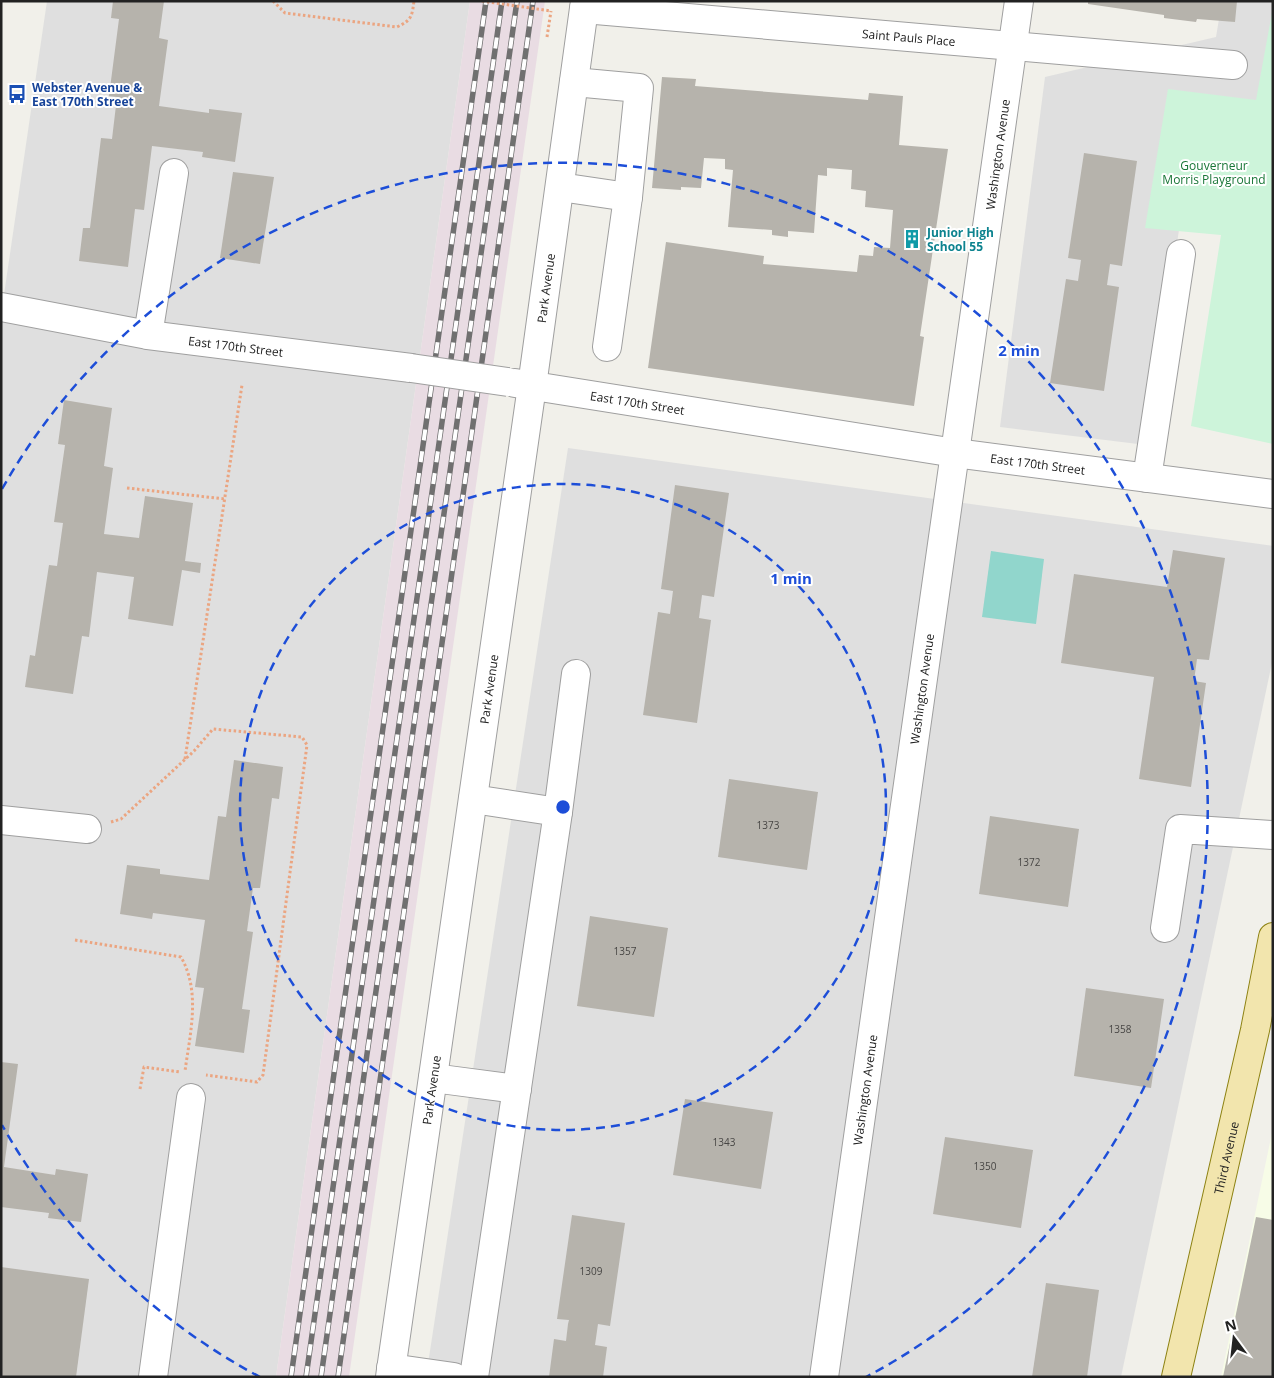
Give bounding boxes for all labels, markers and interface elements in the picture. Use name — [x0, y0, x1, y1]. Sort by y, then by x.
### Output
street label: Saint Pauls Place — [861, 25, 956, 50]
place label: Webster Avenue & East 170th Street — [32, 79, 142, 110]
bus stop icon: Webster Avenue & East 170th Street — [6, 83, 28, 105]
street label: Washington Avenue — [981, 98, 1014, 211]
park label: Gouverneur Morris Playground — [1162, 157, 1266, 188]
place label: Junior High School 55 — [926, 224, 994, 255]
building icon: Junior High School 55 — [901, 228, 923, 250]
street label: Park Avenue — [532, 252, 559, 324]
street label: East 170th Street — [187, 332, 284, 360]
text: 2 min — [998, 340, 1040, 360]
street label: East 170th Street — [589, 387, 686, 418]
street label: East 170th Street — [989, 449, 1086, 478]
text: 1 min — [770, 568, 812, 588]
street label: Washington Avenue — [905, 632, 938, 745]
street label: Park Avenue — [475, 653, 502, 725]
centre of rings — [554, 798, 572, 816]
house number: 1373 — [757, 818, 780, 832]
house number: 1372 — [1018, 855, 1041, 869]
house number: 1357 — [614, 944, 637, 958]
house number: 1358 — [1109, 1022, 1132, 1036]
street label: Washington Avenue — [848, 1033, 881, 1146]
street label: Park Avenue — [418, 1054, 445, 1126]
street label: Third Avenue — [1209, 1119, 1243, 1196]
house number: 1343 — [713, 1135, 736, 1149]
house number: 1350 — [974, 1159, 997, 1173]
house number: 1309 — [580, 1264, 603, 1278]
north arrow — [1209, 1313, 1259, 1363]
text: N — [1223, 1314, 1238, 1336]

